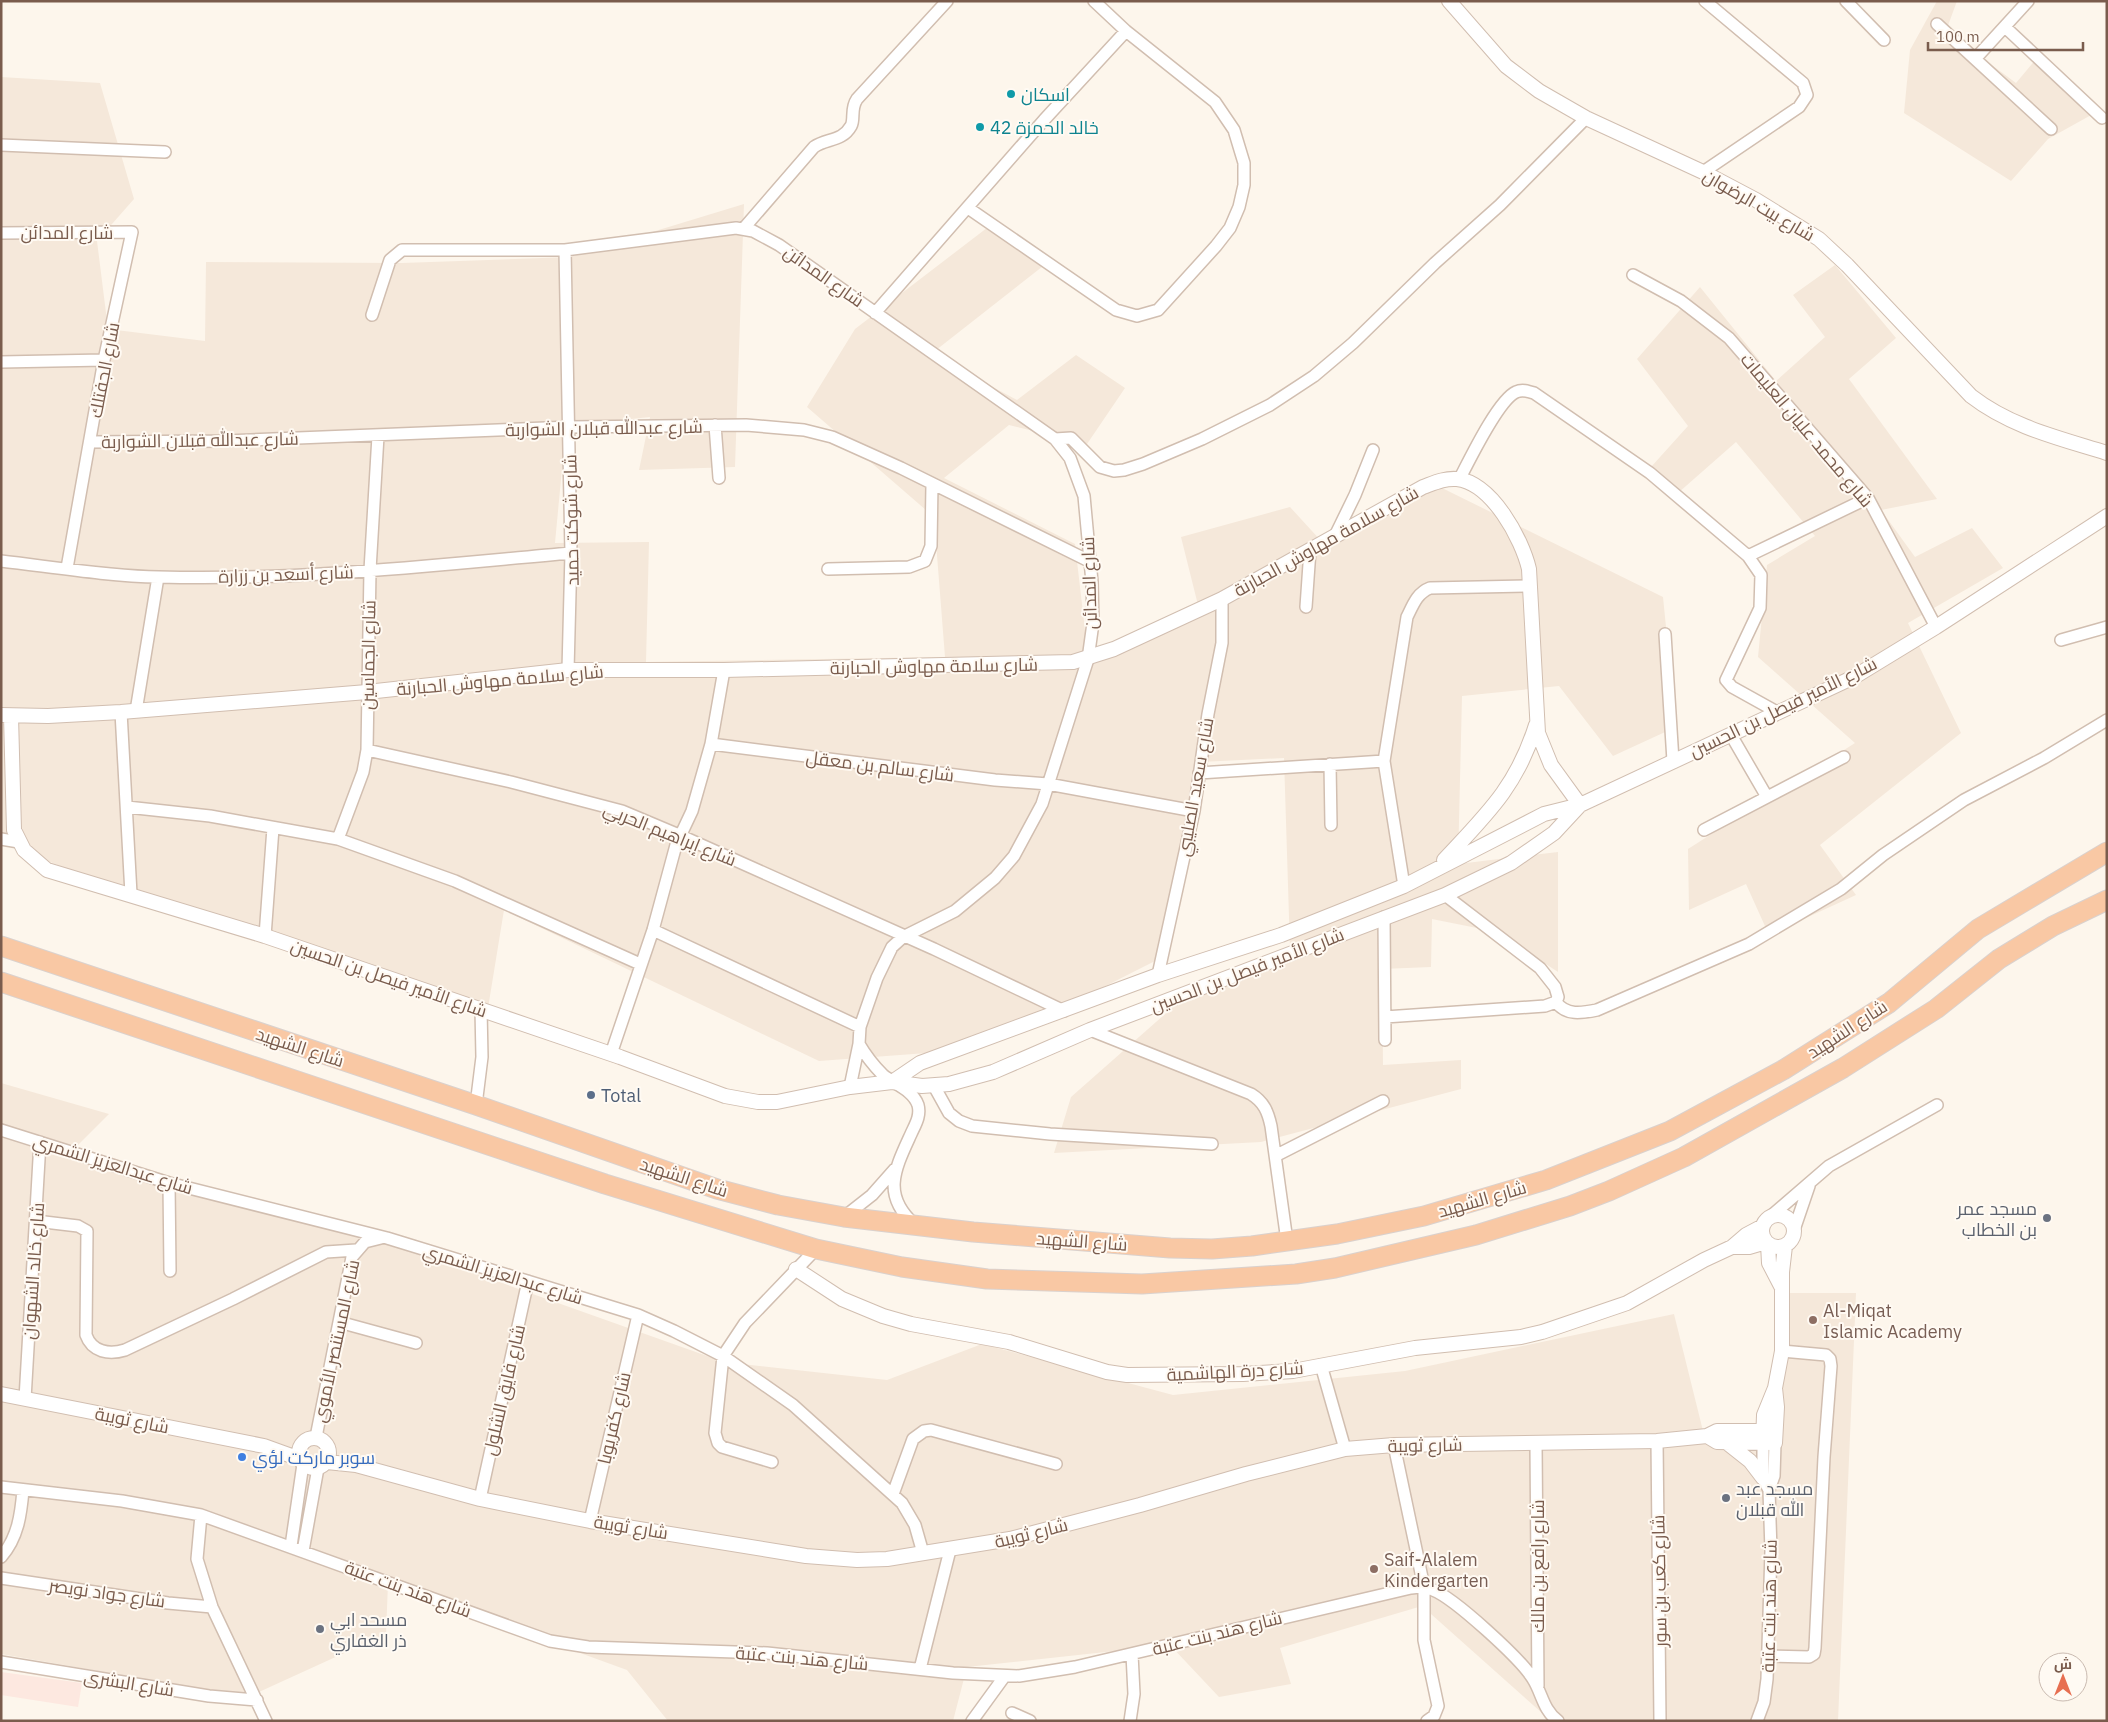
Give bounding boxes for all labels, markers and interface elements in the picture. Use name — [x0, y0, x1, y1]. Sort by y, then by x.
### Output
scale bar — [1928, 20, 2083, 52]
text: 100 m — [1936, 27, 1980, 46]
place label: اسكان — [1021, 83, 1070, 106]
marker: اسكان — [1005, 88, 1017, 100]
place label: خالد الحمزة 42 — [990, 116, 1099, 139]
marker: خالد الحمزة 42 — [974, 121, 986, 133]
street label: شارع بيت الرضوان — [1698, 164, 1819, 247]
street label: شارع المدائن — [21, 221, 113, 245]
street label: شارع المدائن — [779, 240, 869, 313]
street label: شارع الجفتلك — [83, 320, 126, 420]
street label: شارع محمد عليان العليمات — [1735, 348, 1878, 512]
street label: شارع عبدالله قبلان الشواربة — [505, 415, 703, 442]
street label: شارع عبدالله قبلان الشواربة — [101, 427, 299, 454]
street label: شارع شوكت حميد — [558, 454, 585, 586]
street label: شارع سلامة مهاوش الحبارنة — [1229, 480, 1423, 602]
street label: شارع المدائن — [1076, 536, 1103, 630]
street label: شارع أسعد بن زرارة — [218, 560, 354, 589]
street label: شارع الجماسين — [356, 600, 381, 710]
street label: شارع الأمير فيصل بن الحسين — [1685, 651, 1881, 763]
street label: شارع سلامة مهاوش الحبارنة — [830, 653, 1038, 680]
street label: شارع سلامة مهاوش الحبارنة — [395, 659, 605, 702]
street label: شارع سعيد الصليبي — [1171, 716, 1221, 859]
street label: شارع سالم بن معقل — [804, 746, 955, 787]
street label: شارع إبراهيم الحربي — [599, 797, 740, 874]
street label: شارع الأمير فيصل بن الحسين — [1147, 922, 1348, 1019]
street label: شارع الأمير فيصل بن الحسين — [287, 934, 490, 1023]
street label: شارع الشهيد — [1802, 995, 1892, 1064]
street label: شارع الشهيد — [253, 1022, 347, 1073]
place label: Total — [601, 1084, 641, 1107]
marker: Total — [585, 1089, 597, 1101]
street label: شارع عبدالعزيز الشمري — [29, 1129, 196, 1202]
street label: شارع الشهيد — [637, 1152, 731, 1203]
street label: شارع الشهيد — [1435, 1175, 1529, 1224]
place label: مسجد عمر بن الخطاب — [1956, 1197, 2037, 1241]
street label: شارع خالد الشهوان — [17, 1202, 50, 1341]
marker: مسجد عمر بن الخطاب — [2041, 1212, 2053, 1224]
street label: شارع الشهيد — [1036, 1226, 1128, 1257]
street label: شارع عبدالعزيز الشمري — [419, 1239, 586, 1312]
street label: شارع المستنصر الأموي — [307, 1257, 367, 1425]
place label: Al-Miqat Islamic Academy — [1823, 1299, 1962, 1343]
marker: Al-Miqat Islamic Academy — [1807, 1314, 1819, 1326]
street label: شارع فايق الشلول — [478, 1322, 531, 1458]
street label: شارع درة الهاشمية — [1166, 1356, 1304, 1387]
street label: شارع كفريوبا — [592, 1370, 637, 1467]
street label: شارع ثويبة — [93, 1402, 171, 1439]
street label: شارع ثويبة — [1387, 1433, 1463, 1458]
place label: سوبر ماركت لؤي — [252, 1446, 375, 1472]
marker: سوبر ماركت لؤي — [236, 1451, 248, 1463]
place label: مسجد عبد الله قبلان — [1736, 1477, 1813, 1521]
marker: مسجد عبد الله قبلان — [1720, 1492, 1732, 1504]
street label: شارع رافع بن مالك — [1526, 1499, 1550, 1633]
street label: شارع ثويبة — [592, 1510, 670, 1545]
street label: شارع ثويبة — [992, 1513, 1070, 1554]
street label: شارع كعب بن سور — [1646, 1515, 1673, 1648]
street label: شارع هند بنت عتبة — [1756, 1539, 1783, 1673]
place label: Saif-Alalem Kindergarten — [1384, 1548, 1489, 1592]
street label: شارع هند بنت عتبة — [341, 1555, 475, 1624]
marker: Saif-Alalem Kindergarten — [1368, 1563, 1380, 1575]
street label: شارع جواد نويصر — [46, 1573, 167, 1614]
street label: شارع هند بنت عتبة — [1150, 1606, 1285, 1661]
place label: مسحد ابي ذر الغفاري — [330, 1608, 407, 1655]
marker: مسحد ابي ذر الغفاري — [314, 1623, 326, 1635]
street label: شارع هند بنت عتبة — [735, 1641, 869, 1676]
north arrow — [2038, 1652, 2088, 1702]
text: ش — [2054, 1655, 2072, 1673]
street label: شارع البشرى — [82, 1665, 176, 1702]

